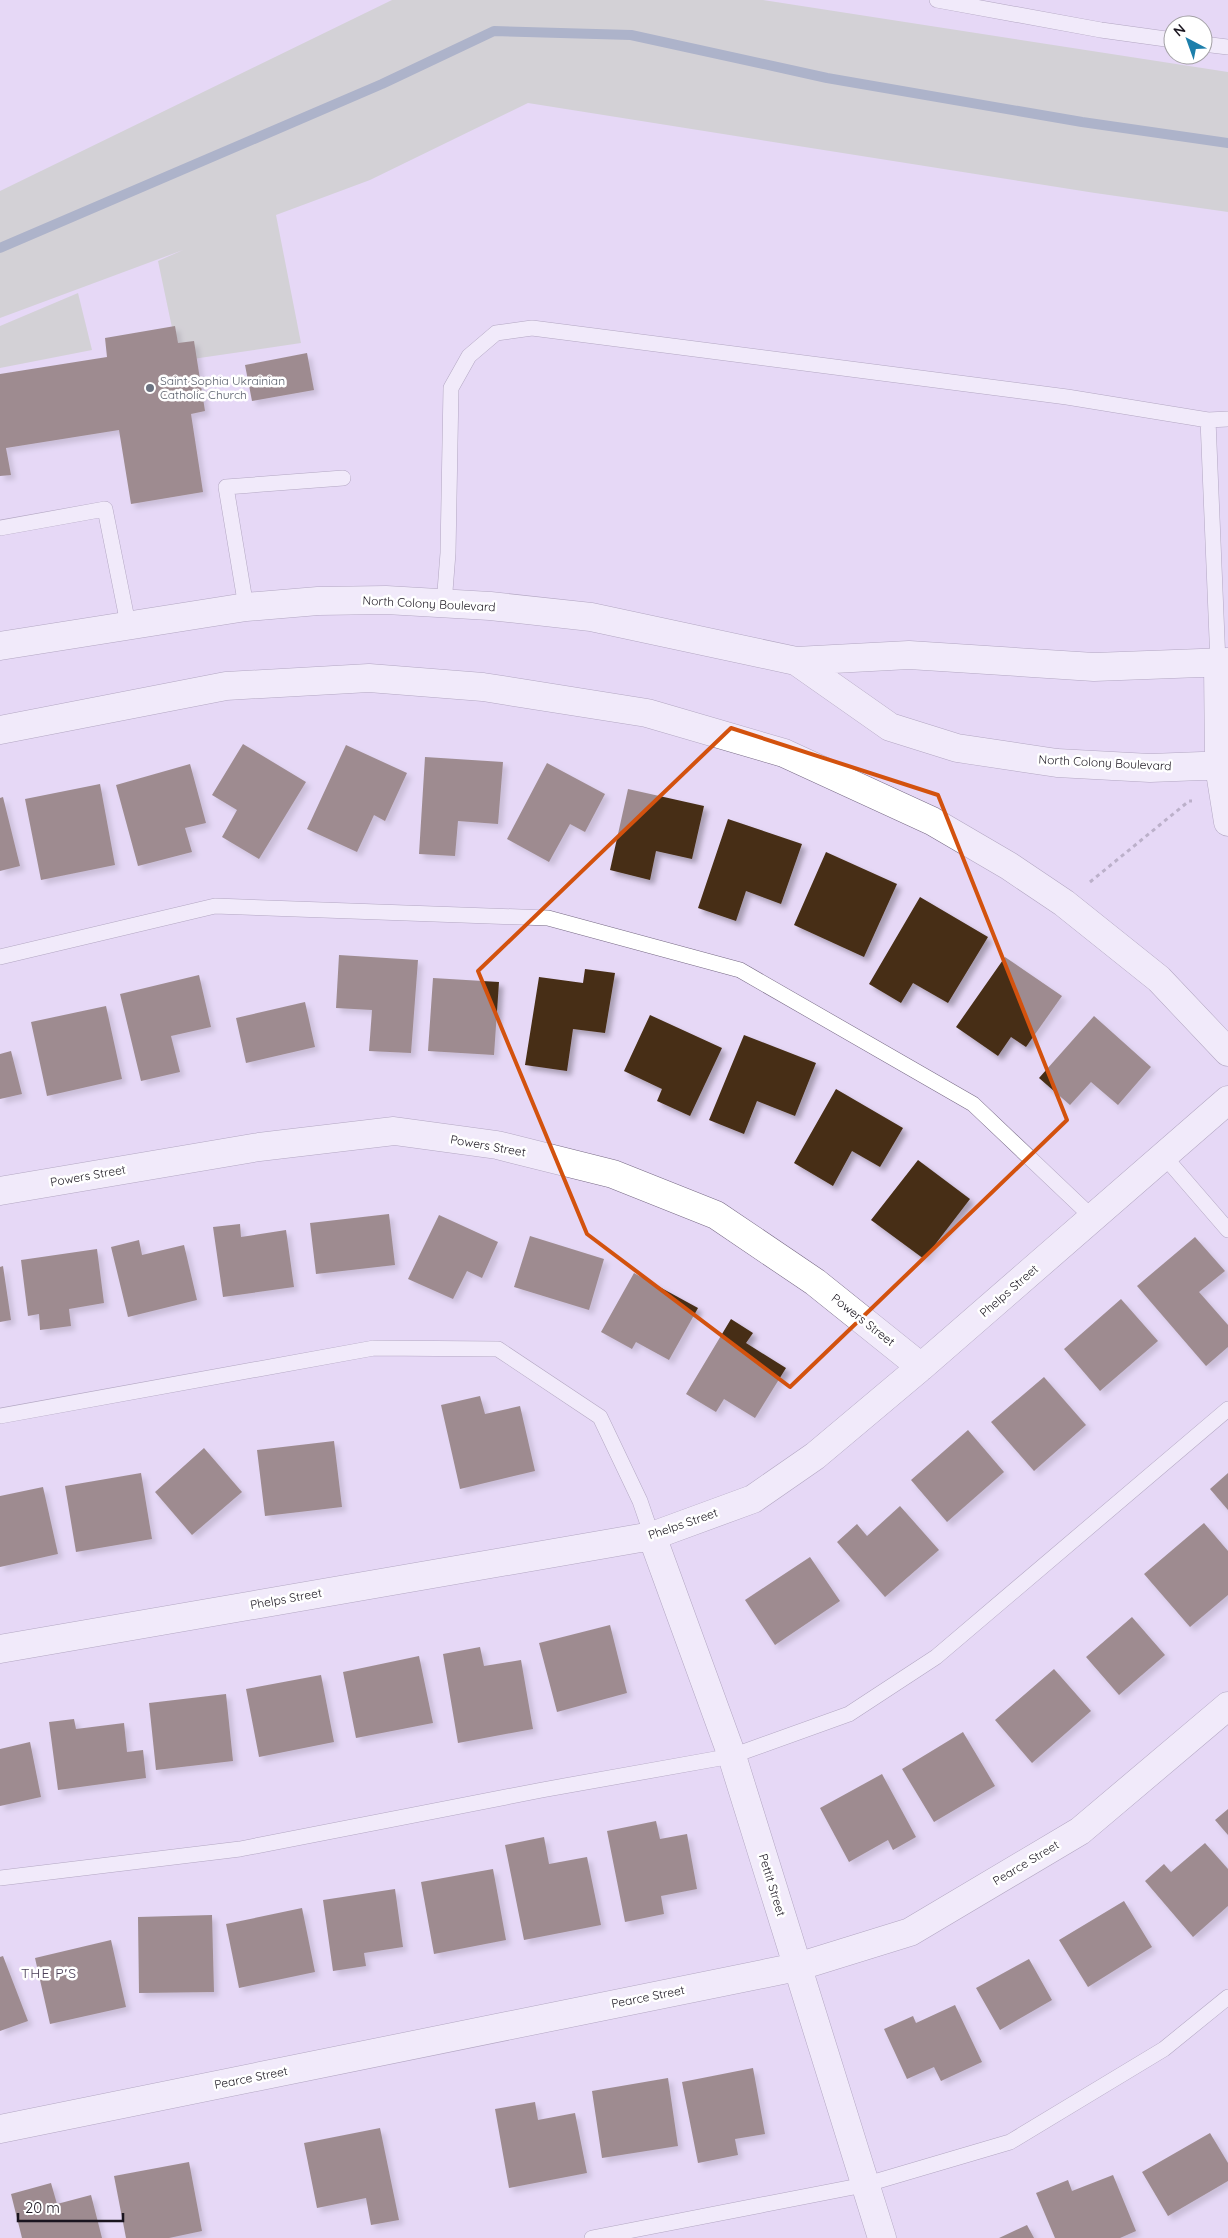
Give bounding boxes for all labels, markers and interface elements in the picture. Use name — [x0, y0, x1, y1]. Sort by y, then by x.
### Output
north arrow — [1163, 15, 1213, 65]
text: N — [1170, 20, 1189, 40]
place label: Saint Sophia Ukrainian Catholic Church — [160, 373, 285, 402]
marker: Saint Sophia Ukrainian Catholic Church — [144, 382, 156, 394]
street label: North Colony Boulevard — [362, 593, 496, 614]
street label: North Colony Boulevard — [1038, 752, 1172, 773]
street label: Powers Street — [449, 1131, 527, 1160]
street label: Powers Street — [49, 1161, 127, 1190]
street label: Phelps Street — [976, 1261, 1041, 1320]
street label: Powers Street — [829, 1290, 898, 1349]
street label: Phelps Street — [646, 1505, 720, 1542]
street label: Phelps Street — [249, 1585, 323, 1612]
street label: Pearce Street — [990, 1837, 1062, 1888]
street label: Pettit Street — [756, 1852, 789, 1918]
district label: THE P'S — [21, 1964, 77, 1982]
street label: Pearce Street — [610, 1982, 686, 2011]
street label: Pearce Street — [213, 2063, 289, 2092]
scale bar — [18, 2190, 122, 2222]
text: 20 m — [25, 2198, 60, 2217]

